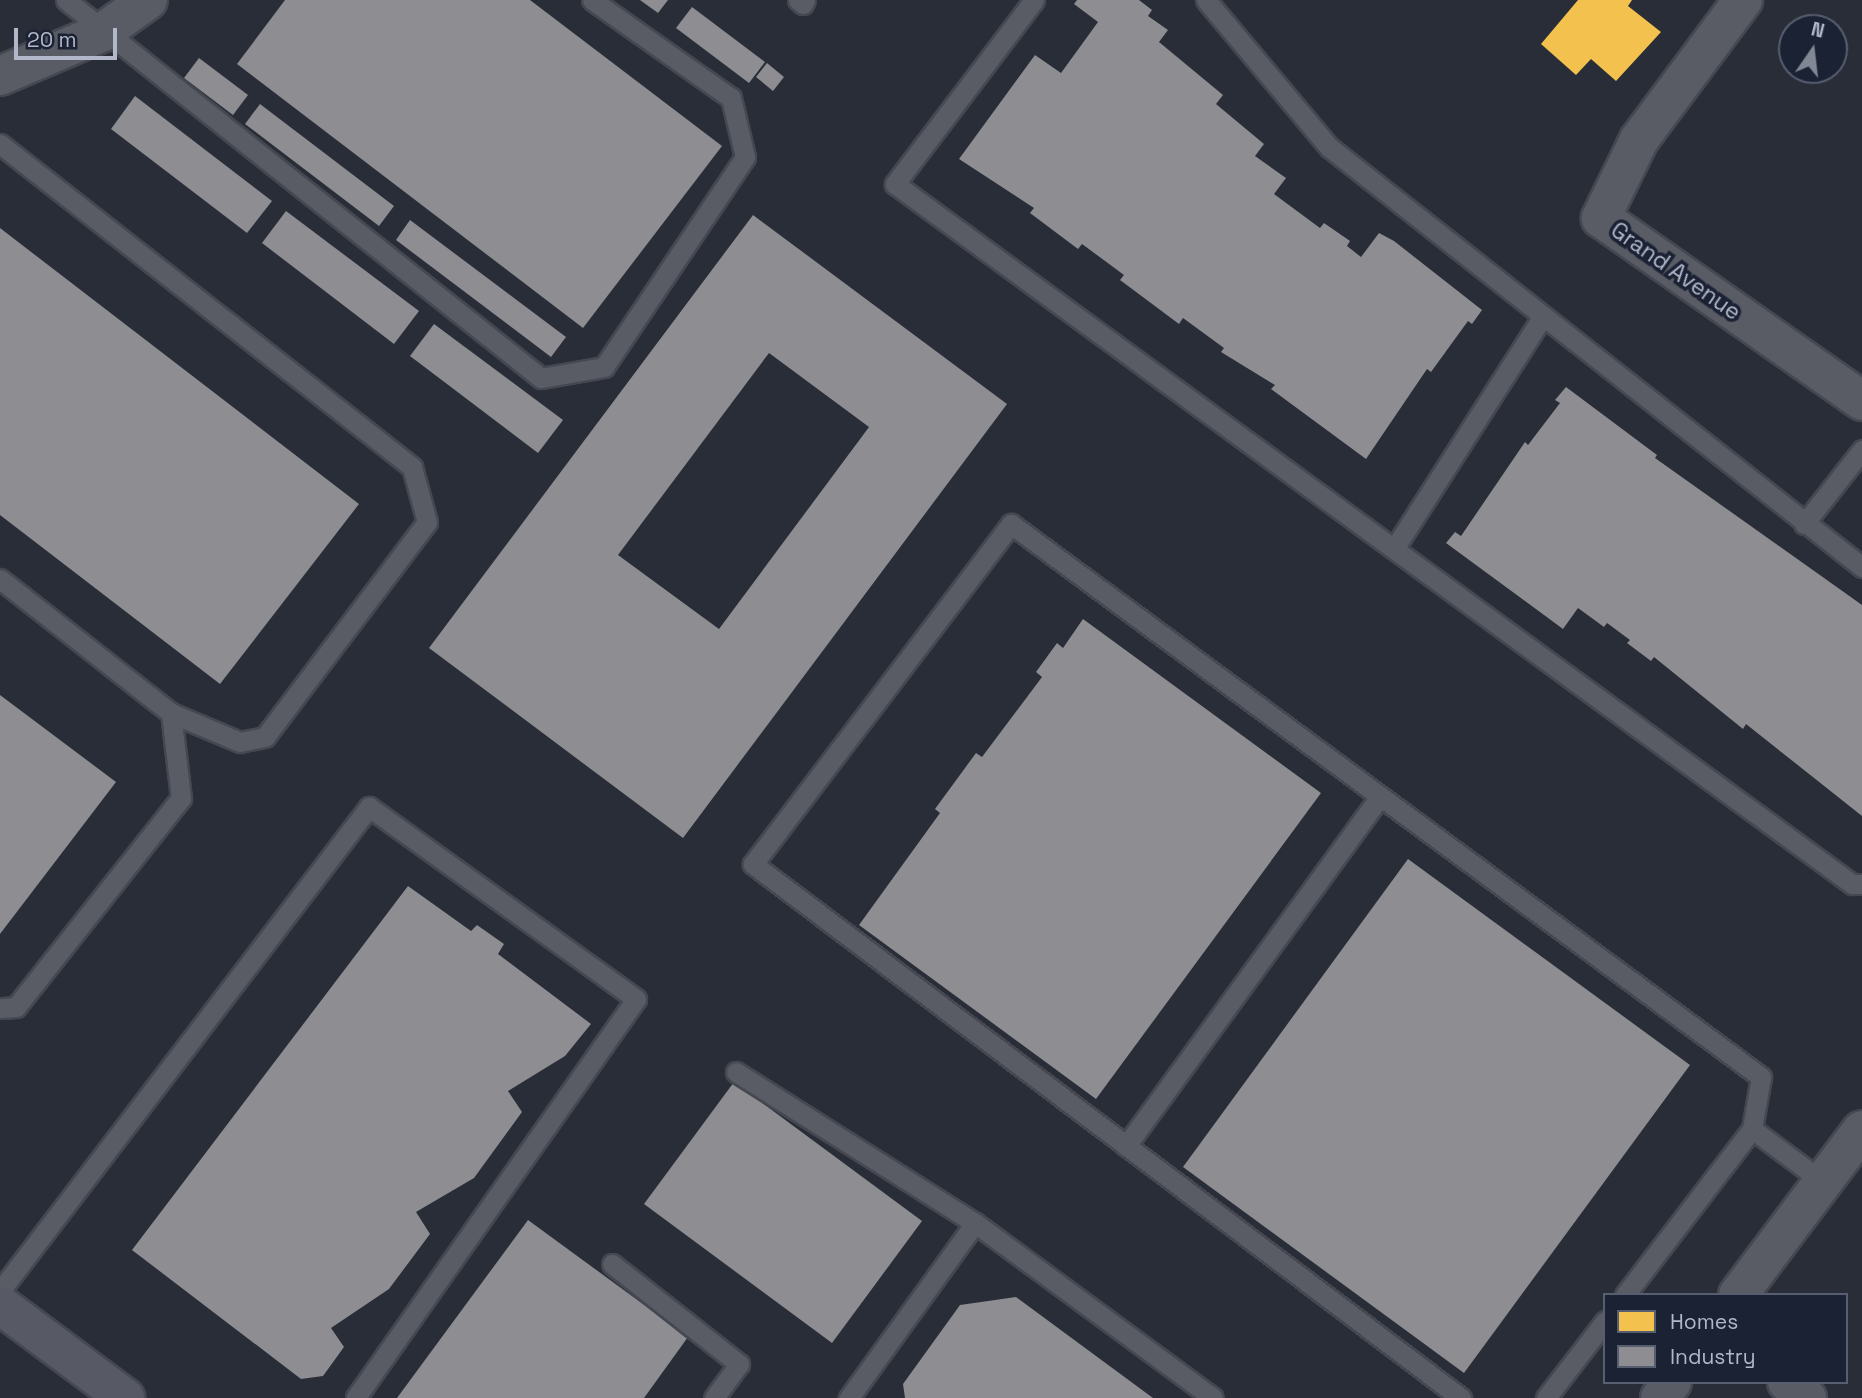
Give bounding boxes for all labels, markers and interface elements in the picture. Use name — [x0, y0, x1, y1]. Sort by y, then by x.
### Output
scale bar — [18, 14, 121, 58]
north arrow — [1778, 14, 1848, 84]
text: N — [1809, 16, 1827, 44]
text: 20 m — [27, 26, 77, 53]
street label: Grand Avenue — [1606, 216, 1746, 326]
legend — [1603, 1293, 1848, 1384]
text: Homes — [1670, 1308, 1738, 1335]
text: Industry — [1670, 1343, 1756, 1370]

